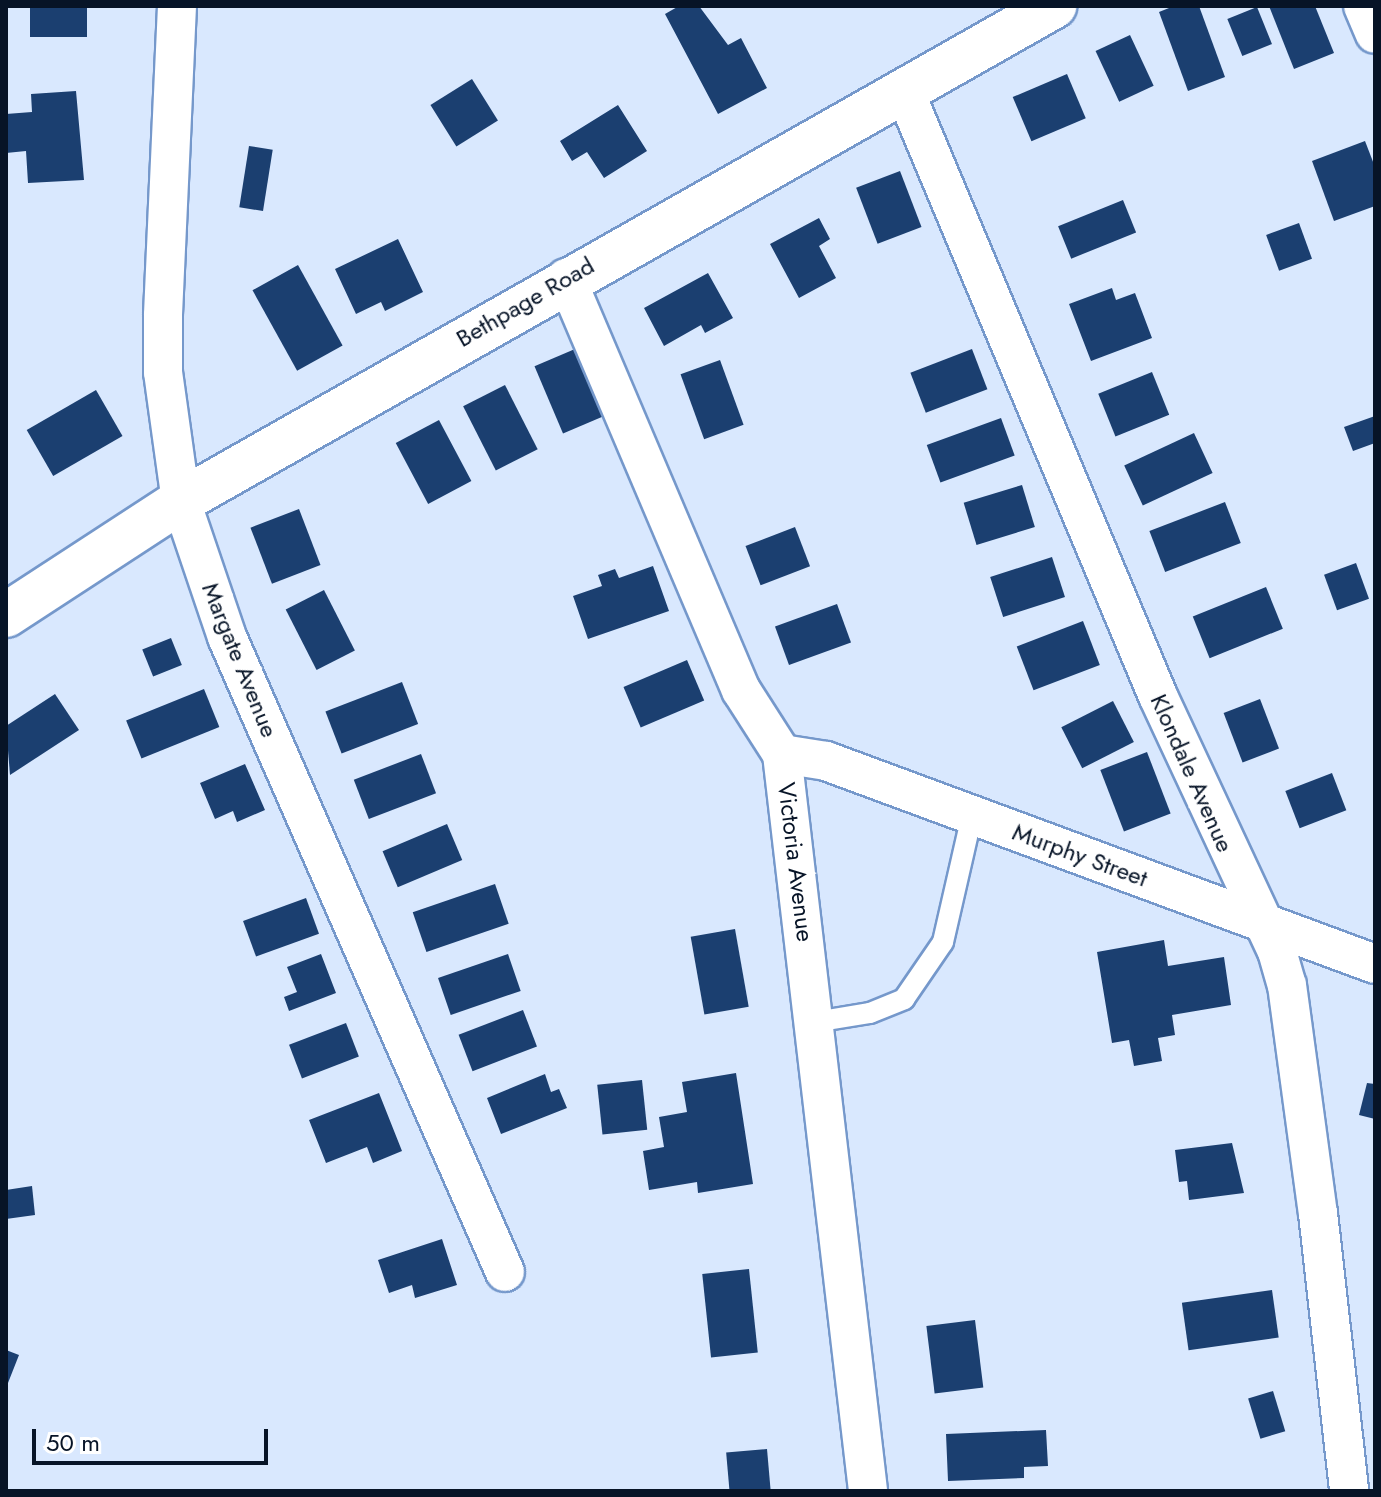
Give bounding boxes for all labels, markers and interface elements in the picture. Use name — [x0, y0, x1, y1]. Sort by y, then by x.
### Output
street label: Bethpage Road — [451, 251, 599, 353]
street label: Margate Avenue — [196, 579, 284, 741]
street label: Klondale Avenue — [1144, 690, 1240, 856]
street label: Victoria Avenue — [772, 781, 820, 943]
street label: Murphy Street — [1009, 817, 1151, 893]
scale bar — [36, 1413, 272, 1463]
text: 50 m — [46, 1425, 100, 1460]

